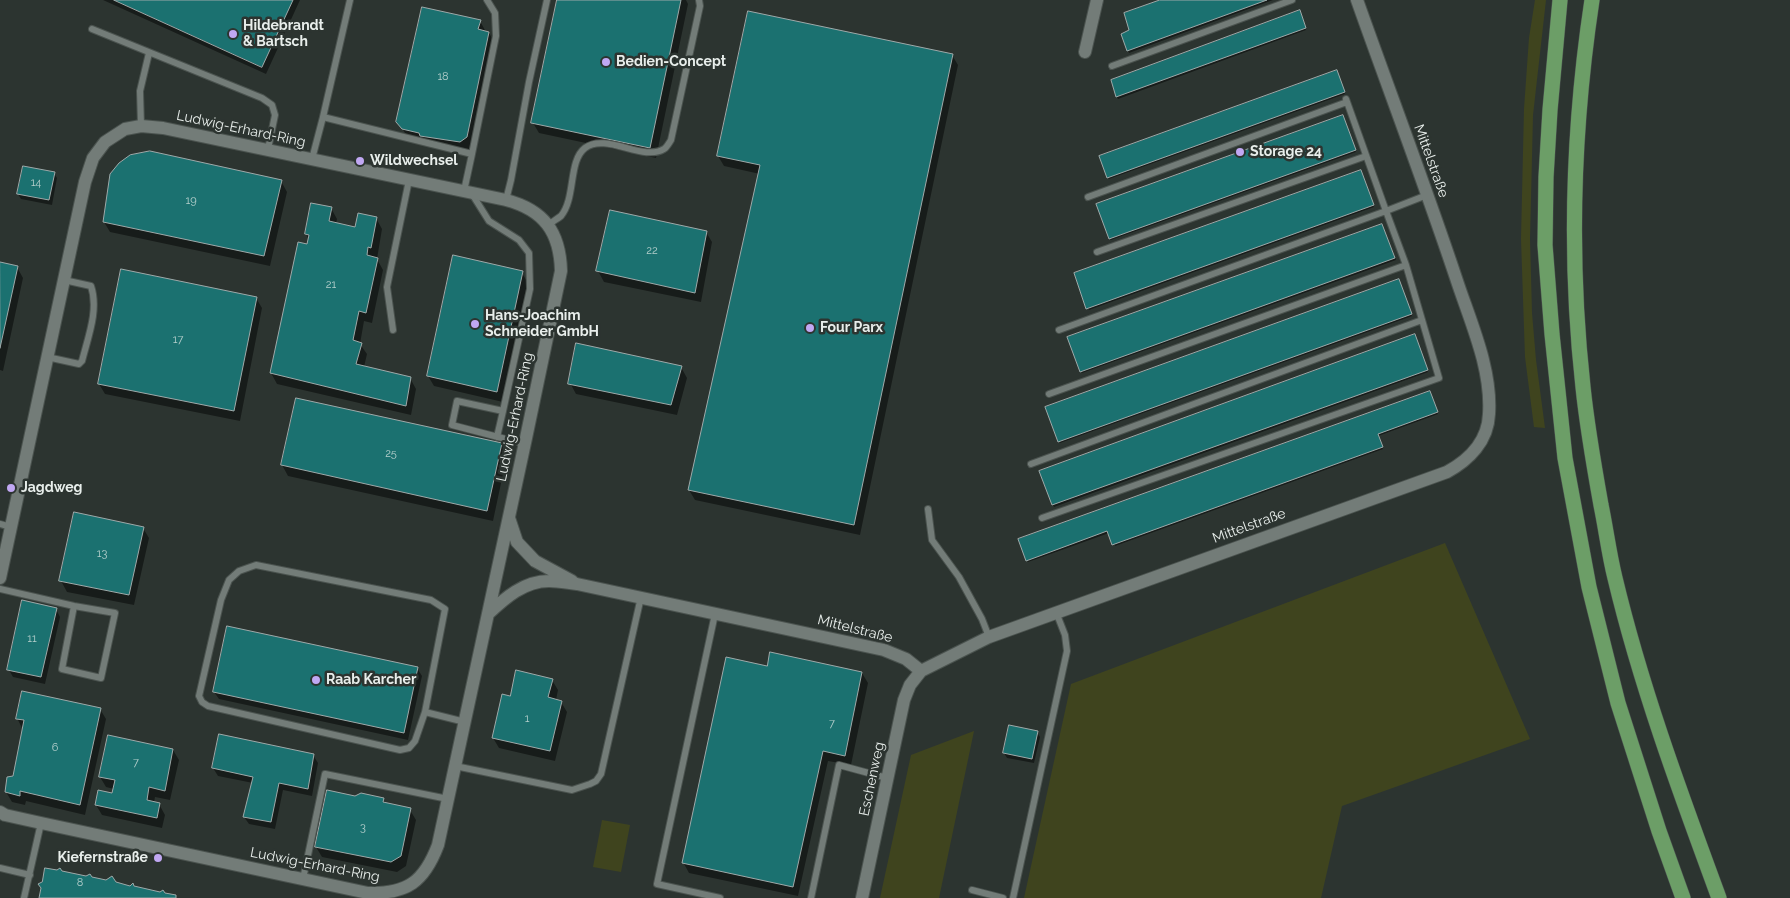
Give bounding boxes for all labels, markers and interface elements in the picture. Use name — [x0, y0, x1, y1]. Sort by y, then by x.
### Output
place label: Hildebrandt & Bartsch — [243, 18, 324, 50]
marker: Hildebrandt & Bartsch — [227, 28, 239, 40]
place label: Bedien-Concept — [616, 54, 726, 70]
marker: Bedien-Concept — [600, 56, 612, 68]
house number: 18 — [437, 70, 449, 84]
street label: Ludwig-Erhard-Ring — [175, 107, 307, 151]
street label: Mittelstraße — [1410, 122, 1452, 200]
place label: Storage 24 — [1250, 144, 1322, 160]
marker: Storage 24 — [1234, 146, 1246, 158]
place label: Wildwechsel — [370, 153, 458, 169]
marker: Wildwechsel — [354, 155, 366, 167]
house number: 14 — [31, 176, 41, 190]
house number: 19 — [185, 194, 197, 208]
house number: 22 — [646, 244, 658, 258]
house number: 21 — [326, 278, 336, 292]
place label: Hans-Joachim Schneider GmbH — [485, 308, 599, 341]
marker: Hans-Joachim Schneider GmbH — [469, 318, 481, 330]
place label: Four Parx — [820, 320, 883, 336]
marker: Four Parx — [804, 322, 816, 334]
house number: 17 — [173, 333, 183, 347]
street label: Ludwig-Erhard-Ring — [493, 351, 537, 483]
house number: 25 — [385, 447, 397, 461]
place label: Jagdweg — [21, 480, 82, 496]
marker: Jagdweg — [5, 482, 17, 494]
street label: Mittelstraße — [1210, 505, 1288, 547]
house number: 13 — [97, 547, 107, 561]
street label: Mittelstraße — [816, 612, 894, 646]
house number: 11 — [27, 632, 37, 646]
place label: Raab Karcher — [326, 672, 416, 688]
marker: Raab Karcher — [310, 674, 322, 686]
house number: 1 — [525, 712, 529, 726]
house number: 7 — [829, 717, 835, 731]
street label: Eschenweg — [856, 740, 888, 818]
house number: 6 — [52, 741, 58, 755]
house number: 7 — [133, 756, 139, 770]
house number: 3 — [360, 821, 366, 835]
street label: Ludwig-Erhard-Ring — [249, 844, 381, 886]
place label: Kiefernstraße — [58, 850, 148, 866]
marker: Kiefernstraße — [152, 852, 164, 864]
house number: 8 — [77, 876, 83, 890]

